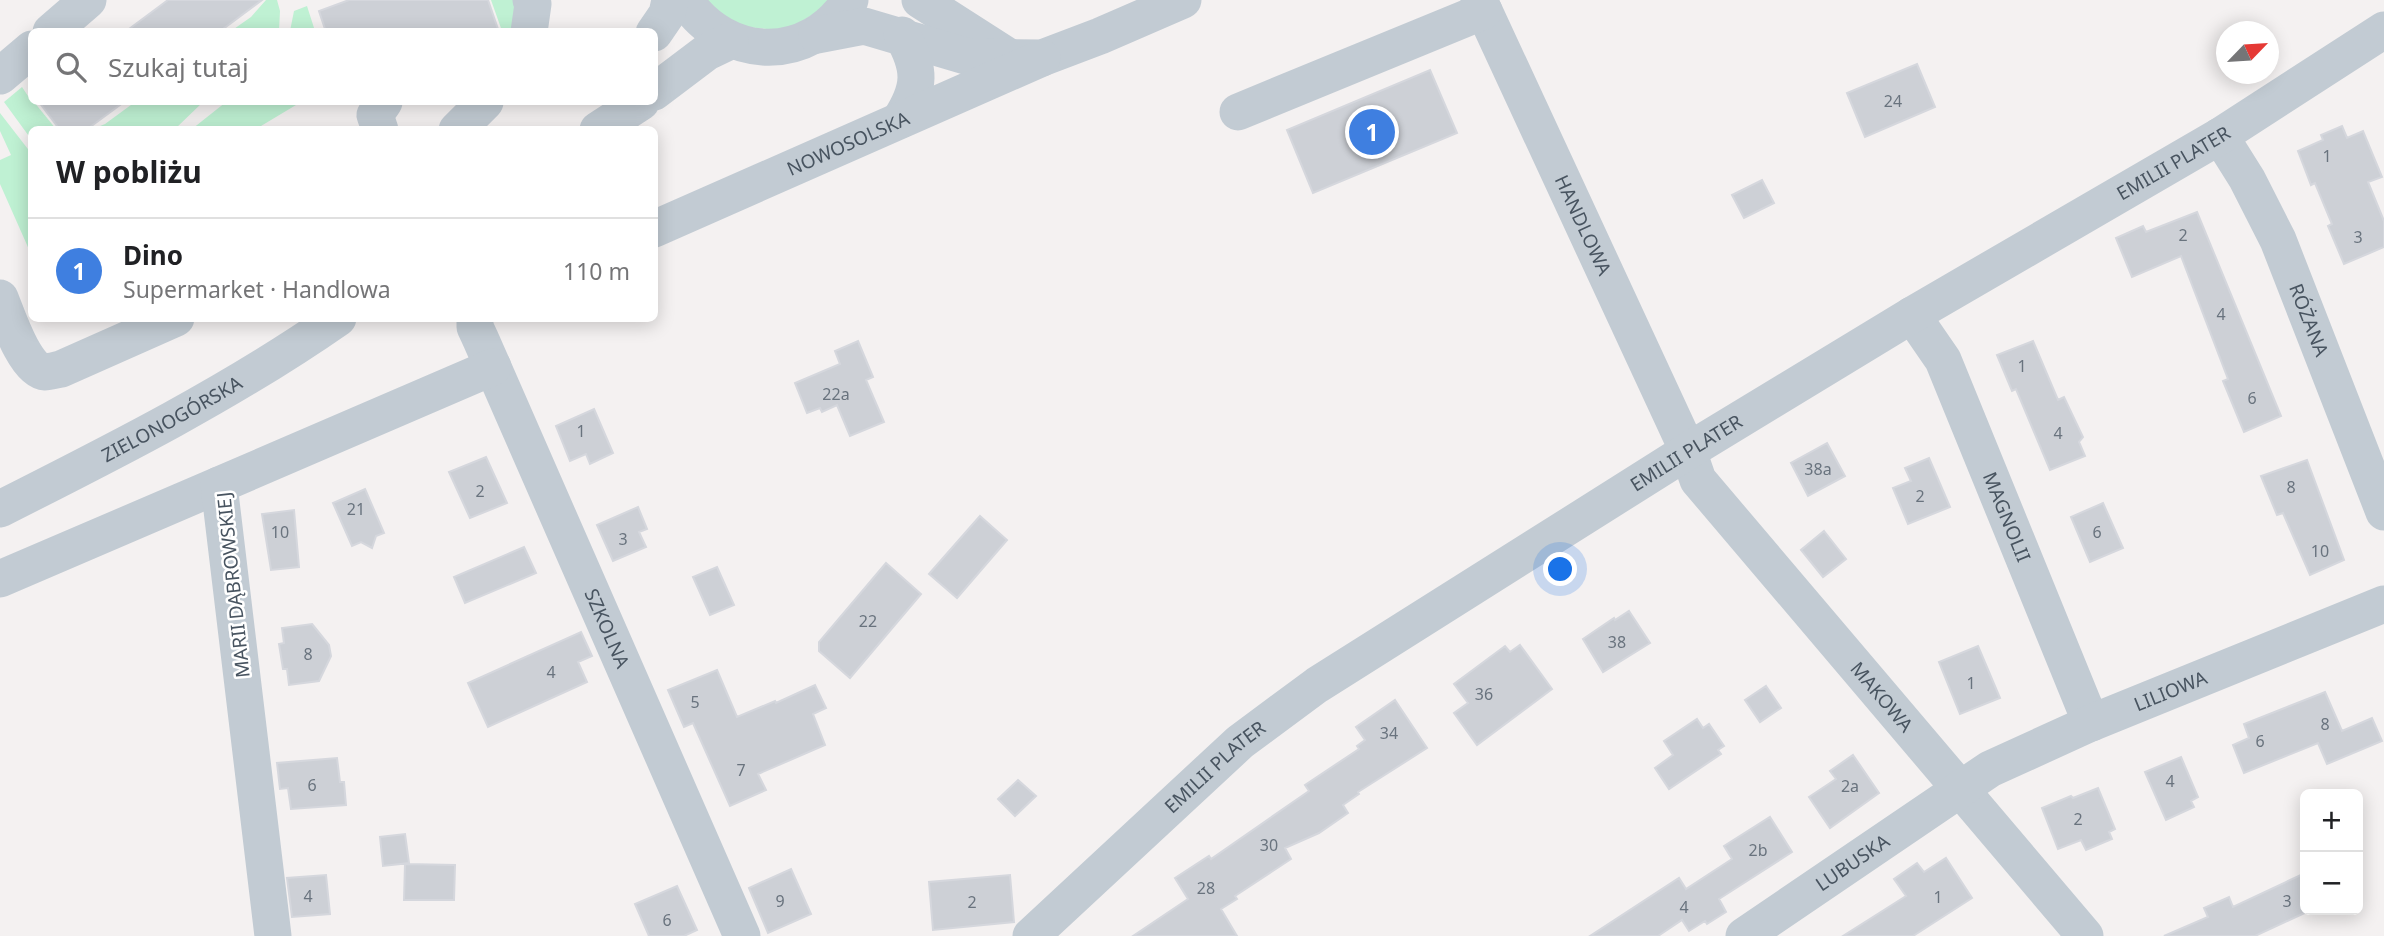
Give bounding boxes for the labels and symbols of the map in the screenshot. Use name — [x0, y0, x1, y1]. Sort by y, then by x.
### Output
north arrow — [2216, 21, 2279, 84]
house number: 24 — [1884, 90, 1902, 112]
street label: NOWOSOLSKA — [783, 105, 914, 182]
pin: 1 — [1349, 106, 1395, 158]
street label: EMILII PLATER — [2112, 120, 2235, 206]
house number: 1 — [2322, 145, 2332, 167]
street label: HANDLOWA — [1549, 171, 1618, 280]
house number: 2 — [2178, 224, 2188, 246]
house number: 3 — [2353, 226, 2363, 248]
street label: RÓŻANA — [2283, 280, 2335, 361]
house number: 4 — [2216, 303, 2226, 325]
house number: 1 — [2017, 355, 2027, 377]
street label: ZIELONOGÓRSKA — [97, 369, 247, 468]
house number: 22a — [822, 383, 850, 405]
house number: 6 — [2247, 387, 2257, 409]
street label: EMILII PLATER — [1625, 408, 1747, 497]
house number: 1 — [576, 420, 586, 442]
house number: 4 — [2053, 422, 2063, 444]
house number: 38a — [1804, 458, 1832, 480]
street label: MAGNOLII — [1977, 468, 2037, 566]
house number: 8 — [2286, 476, 2296, 498]
house number: 2 — [475, 480, 485, 502]
house number: 2 — [1915, 485, 1925, 507]
street label: MARII DĄBROWSKIEJ — [210, 491, 256, 679]
house number: 21 — [347, 498, 365, 520]
house number: 10 — [271, 521, 289, 543]
house number: 6 — [2092, 521, 2102, 543]
house number: 3 — [618, 528, 628, 550]
house number: 10 — [2311, 540, 2329, 562]
your location — [1543, 552, 1577, 586]
street label: SZKOLNA — [578, 585, 636, 673]
house number: 22 — [859, 610, 877, 632]
house number: 38 — [1608, 631, 1626, 653]
house number: 8 — [303, 643, 313, 665]
street label: MAKOWA — [1845, 656, 1920, 738]
house number: 4 — [546, 661, 556, 683]
street label: LILIOWA — [2130, 664, 2212, 717]
house number: 1 — [1966, 672, 1976, 694]
house number: 36 — [1475, 683, 1493, 705]
house number: 5 — [690, 691, 700, 713]
house number: 8 — [2320, 713, 2330, 735]
street label: EMILII PLATER — [1159, 714, 1271, 819]
house number: 34 — [1380, 722, 1398, 744]
house number: 6 — [2255, 730, 2265, 752]
house number: 7 — [736, 759, 746, 781]
house number: 4 — [2165, 770, 2175, 792]
house number: 6 — [307, 774, 317, 796]
house number: 2a — [1841, 775, 1859, 797]
house number: 2 — [2073, 808, 2083, 830]
street label: LUBUSKA — [1810, 828, 1895, 897]
house number: 30 — [1260, 834, 1278, 856]
house number: 2b — [1749, 839, 1768, 861]
house number: 28 — [1197, 877, 1215, 899]
house number: 4 — [303, 885, 313, 907]
house number: 1 — [1933, 886, 1943, 908]
house number: 9 — [775, 890, 785, 912]
house number: 3 — [2282, 890, 2292, 912]
house number: 2 — [967, 891, 977, 913]
house number: 4 — [1679, 896, 1689, 918]
house number: 6 — [662, 909, 672, 931]

